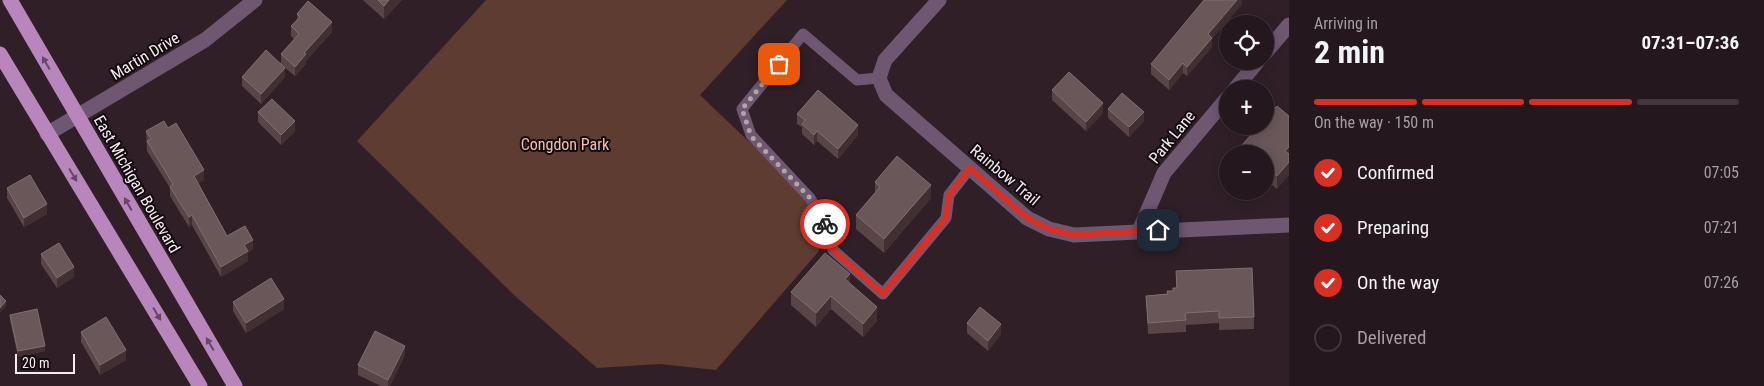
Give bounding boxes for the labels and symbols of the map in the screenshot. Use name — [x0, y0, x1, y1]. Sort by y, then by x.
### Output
street label: Martin Drive — [107, 28, 183, 84]
pin — [758, 43, 800, 85]
one-way arrow — [42, 57, 51, 70]
street label: Park Lane — [1145, 107, 1199, 167]
street label: East Michigan Boulevard — [90, 112, 184, 256]
park label: Congdon Park — [521, 135, 610, 154]
street label: Rainbow Trail — [966, 141, 1044, 209]
one-way arrow — [68, 169, 77, 182]
one-way arrow — [124, 197, 133, 210]
courier — [800, 199, 850, 249]
pin — [1137, 209, 1179, 251]
one-way arrow — [152, 308, 161, 321]
one-way arrow — [206, 336, 214, 351]
scale bar — [15, 351, 75, 374]

